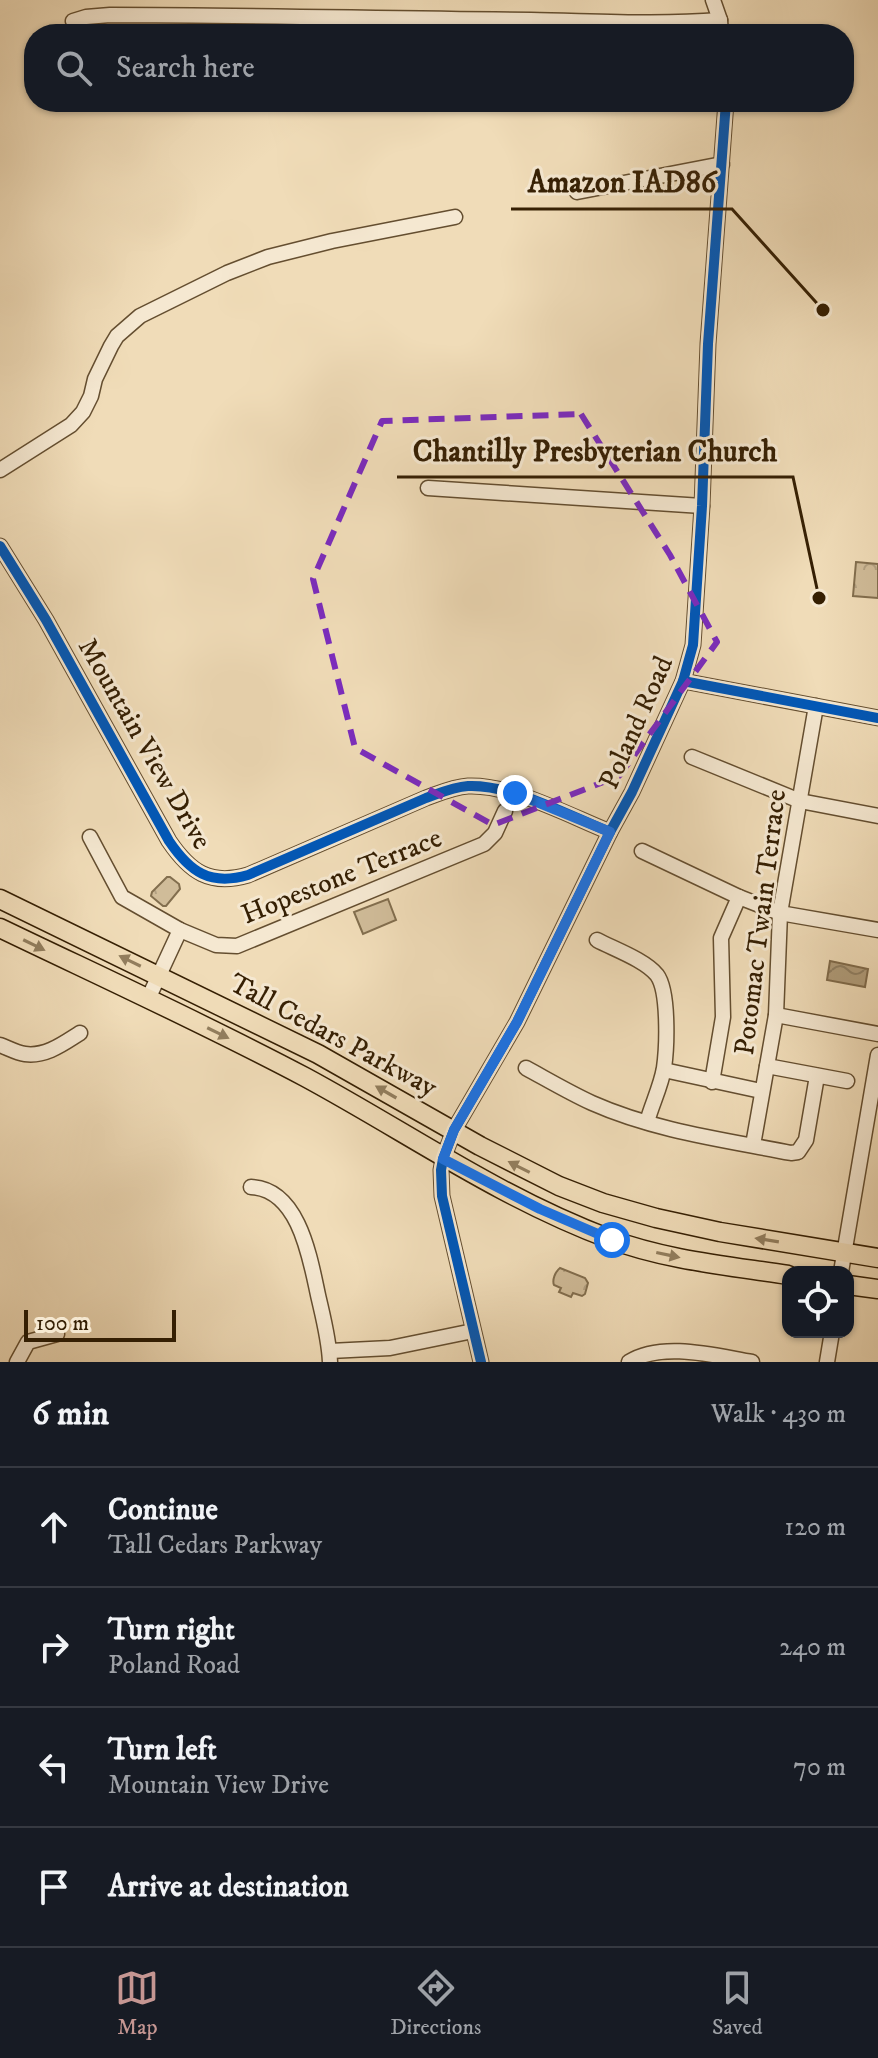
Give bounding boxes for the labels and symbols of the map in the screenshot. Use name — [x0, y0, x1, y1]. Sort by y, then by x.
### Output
callout: Amazon IAD86 — [511, 155, 732, 209]
text: Amazon IAD86 — [527, 165, 718, 202]
callout: Chantilly Presbyterian Church — [397, 423, 793, 477]
text: Chantilly Presbyterian Church — [413, 434, 777, 471]
street label: Mountain View Drive — [70, 632, 219, 856]
street label: Poland Road — [591, 651, 681, 795]
route end — [497, 775, 533, 811]
street label: Potomac Twain Terrace — [727, 787, 794, 1057]
street label: Hopestone Terrace — [236, 820, 447, 932]
one-way arrow — [23, 938, 46, 952]
one-way arrow — [118, 954, 141, 968]
street label: Tall Cedars Parkway — [223, 966, 444, 1105]
one-way arrow — [207, 1026, 230, 1040]
one-way arrow — [375, 1085, 398, 1099]
one-way arrow — [508, 1160, 531, 1173]
route start — [594, 1222, 630, 1258]
one-way arrow — [754, 1233, 779, 1246]
one-way arrow — [656, 1249, 681, 1261]
scale bar — [24, 1306, 176, 1342]

